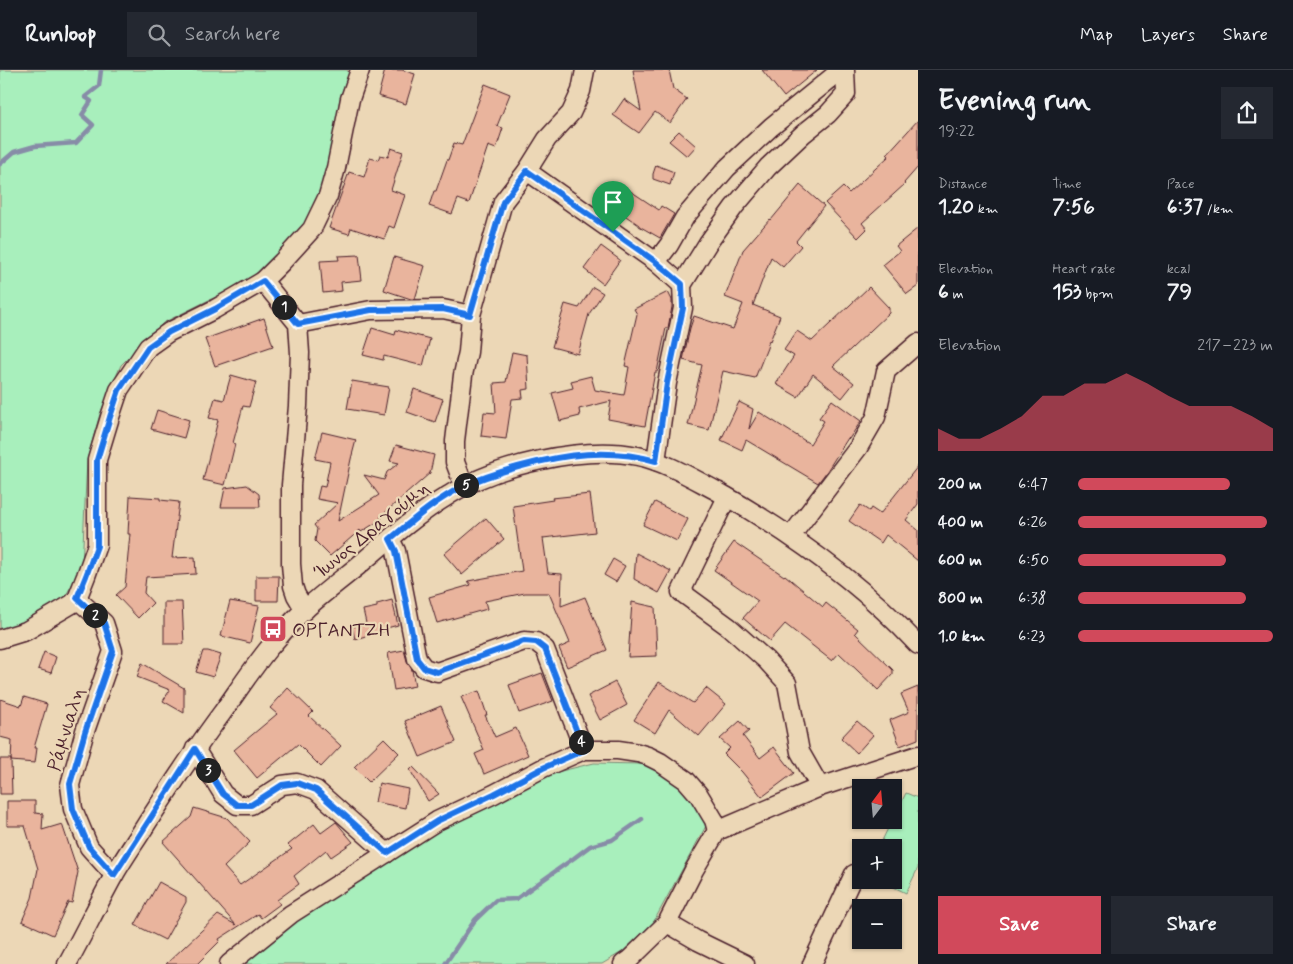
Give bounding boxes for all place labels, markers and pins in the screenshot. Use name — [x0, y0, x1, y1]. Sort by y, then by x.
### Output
pin — [592, 181, 634, 232]
pin: 1 — [272, 294, 296, 320]
pin: 5 — [454, 472, 478, 498]
pin: 2 — [82, 602, 108, 628]
bus stop icon: ΟΡΓΑΝΤΖΗ — [258, 614, 288, 644]
place label: ΟΡΓΑΝΤΖΗ — [292, 618, 391, 643]
pin: 4 — [568, 730, 594, 754]
pin: 3 — [196, 758, 220, 782]

